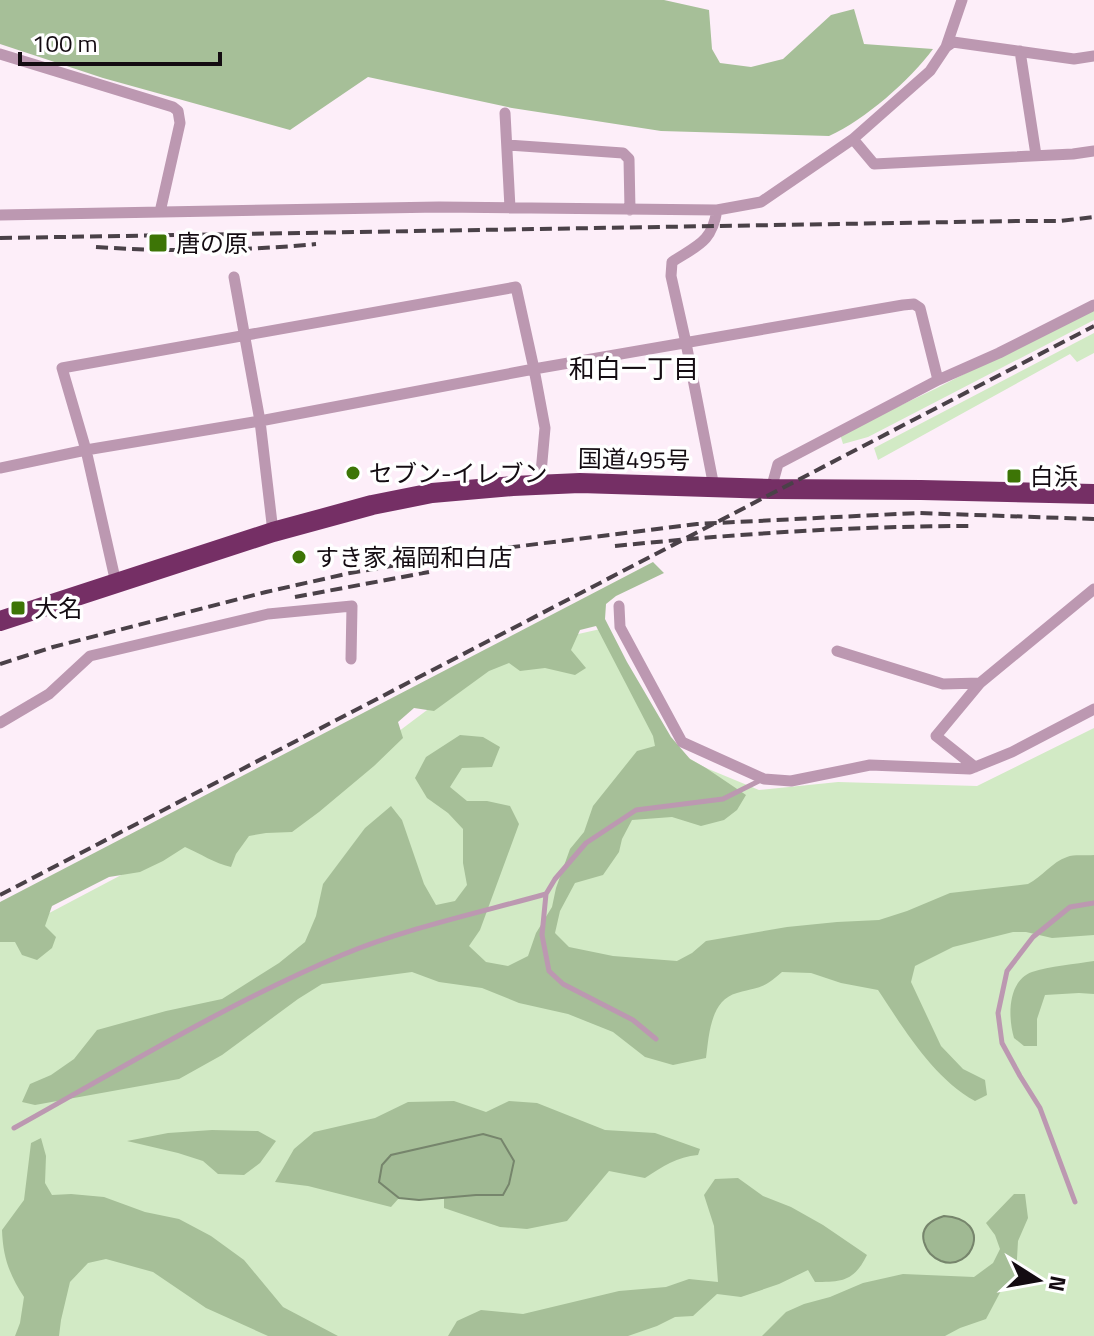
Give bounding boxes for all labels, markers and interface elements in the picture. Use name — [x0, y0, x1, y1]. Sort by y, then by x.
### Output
scale bar — [20, 16, 220, 66]
text: 100 m — [32, 25, 98, 61]
place label: 唐の原 — [176, 225, 248, 261]
marker: 唐の原 — [147, 232, 169, 254]
district label: 和白一丁目 — [569, 349, 699, 388]
street label: 国道495号 — [578, 440, 690, 478]
place label: セブン-イレブン — [369, 455, 548, 491]
place label: 白浜 — [1030, 458, 1078, 494]
marker: セブン-イレブン — [344, 464, 362, 482]
marker: 白浜 — [1005, 467, 1023, 485]
place label: すき家 福岡和白店 — [315, 539, 512, 575]
marker: すき家 福岡和白店 — [290, 548, 308, 566]
place label: 大名 — [34, 590, 82, 626]
marker: 大名 — [9, 599, 27, 617]
north arrow — [998, 1240, 1078, 1320]
text: N — [1039, 1273, 1076, 1295]

